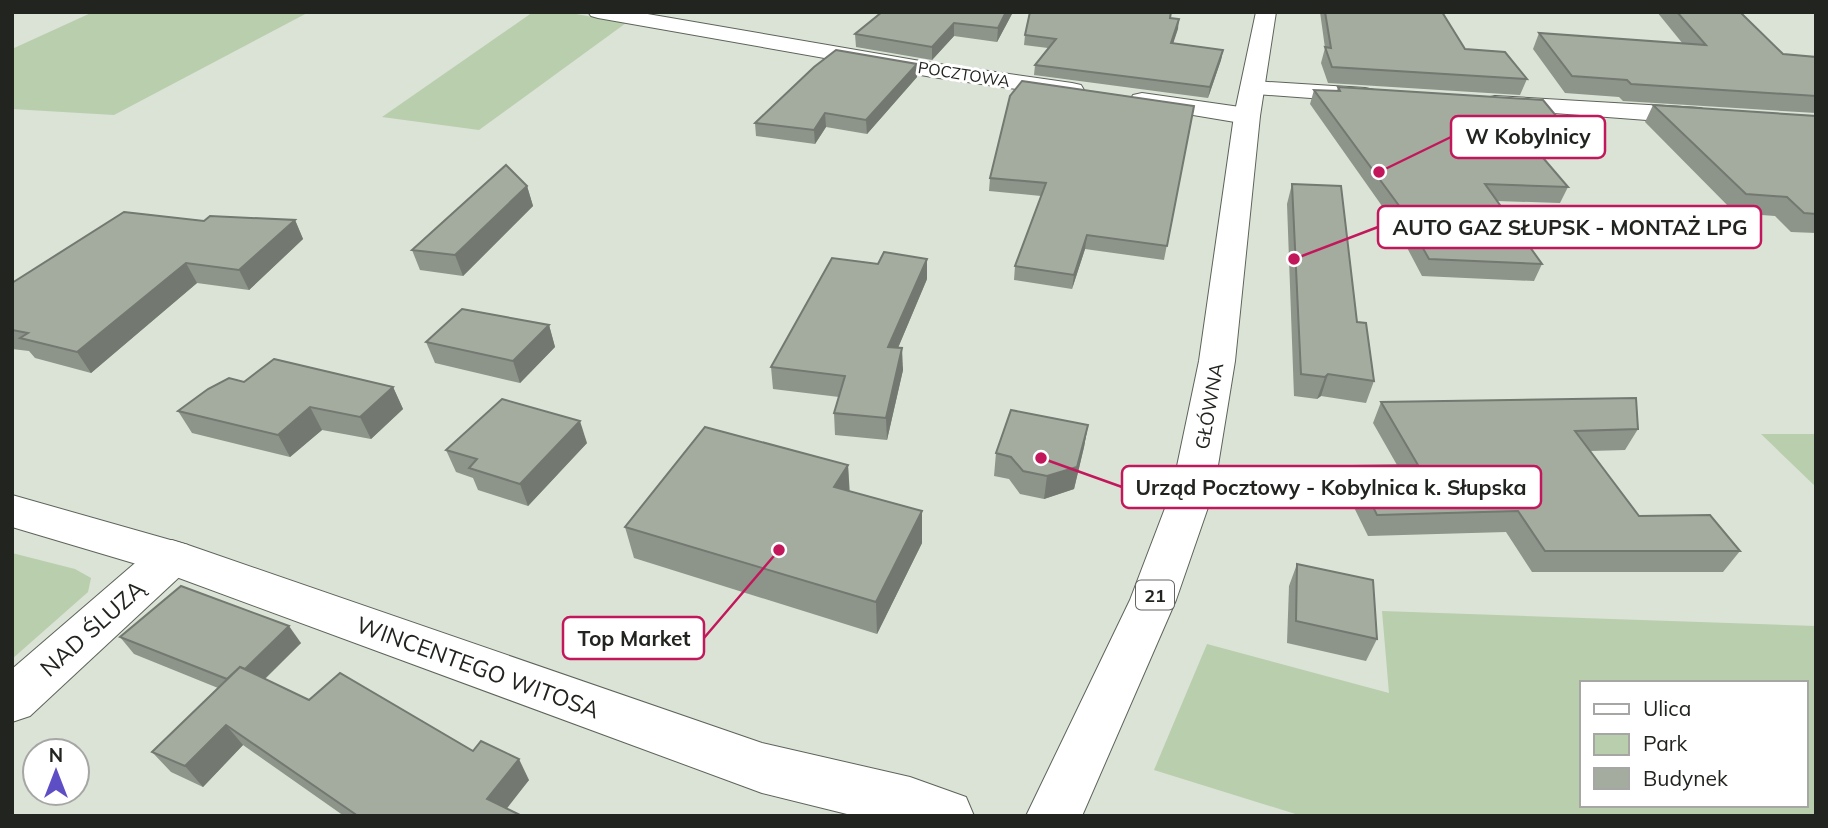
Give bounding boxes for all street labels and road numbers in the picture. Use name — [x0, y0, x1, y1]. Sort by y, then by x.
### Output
street label: POCZTOWA — [917, 57, 1012, 91]
street label: GŁÓWNA — [1190, 361, 1228, 451]
street label: NAD ŚLUZĄ — [34, 573, 151, 683]
road number: 21 — [1136, 580, 1174, 610]
street label: WINCENTEGO WITOSA — [353, 610, 604, 725]

